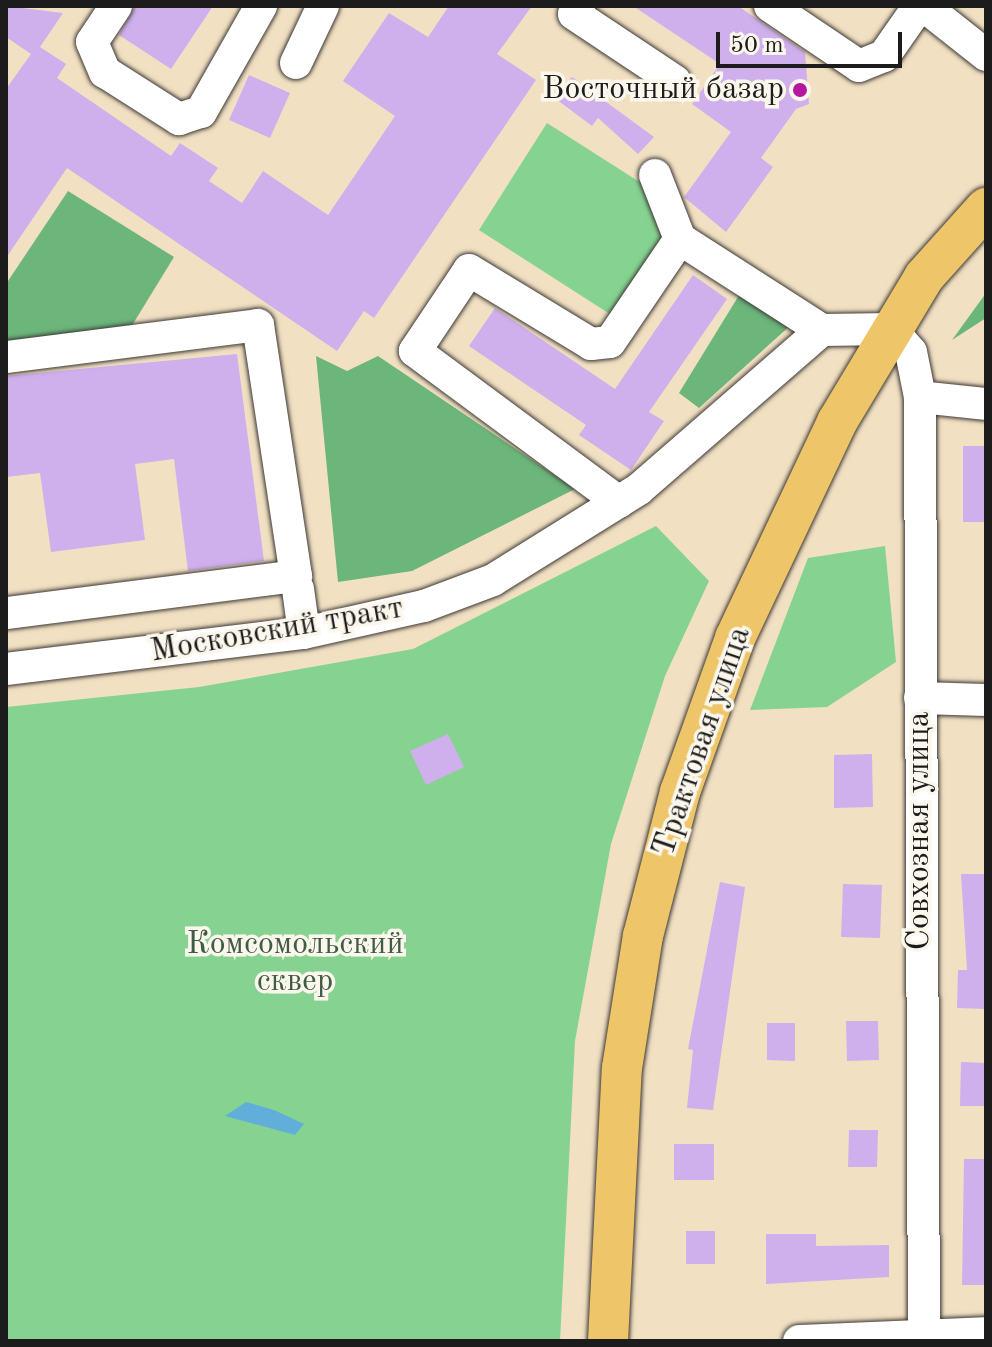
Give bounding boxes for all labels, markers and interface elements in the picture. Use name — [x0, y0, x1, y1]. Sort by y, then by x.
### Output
scale bar — [720, 16, 906, 66]
text: 50 m — [730, 34, 784, 58]
place label: Восточный базар — [542, 71, 784, 109]
marker: Восточный базар — [791, 81, 809, 99]
street label: Московский тракт — [148, 590, 406, 672]
street label: Трактовая улица — [646, 622, 760, 862]
street label: Совхозная улица — [901, 711, 939, 951]
park label: Комсомольский сквер — [186, 927, 404, 1002]

